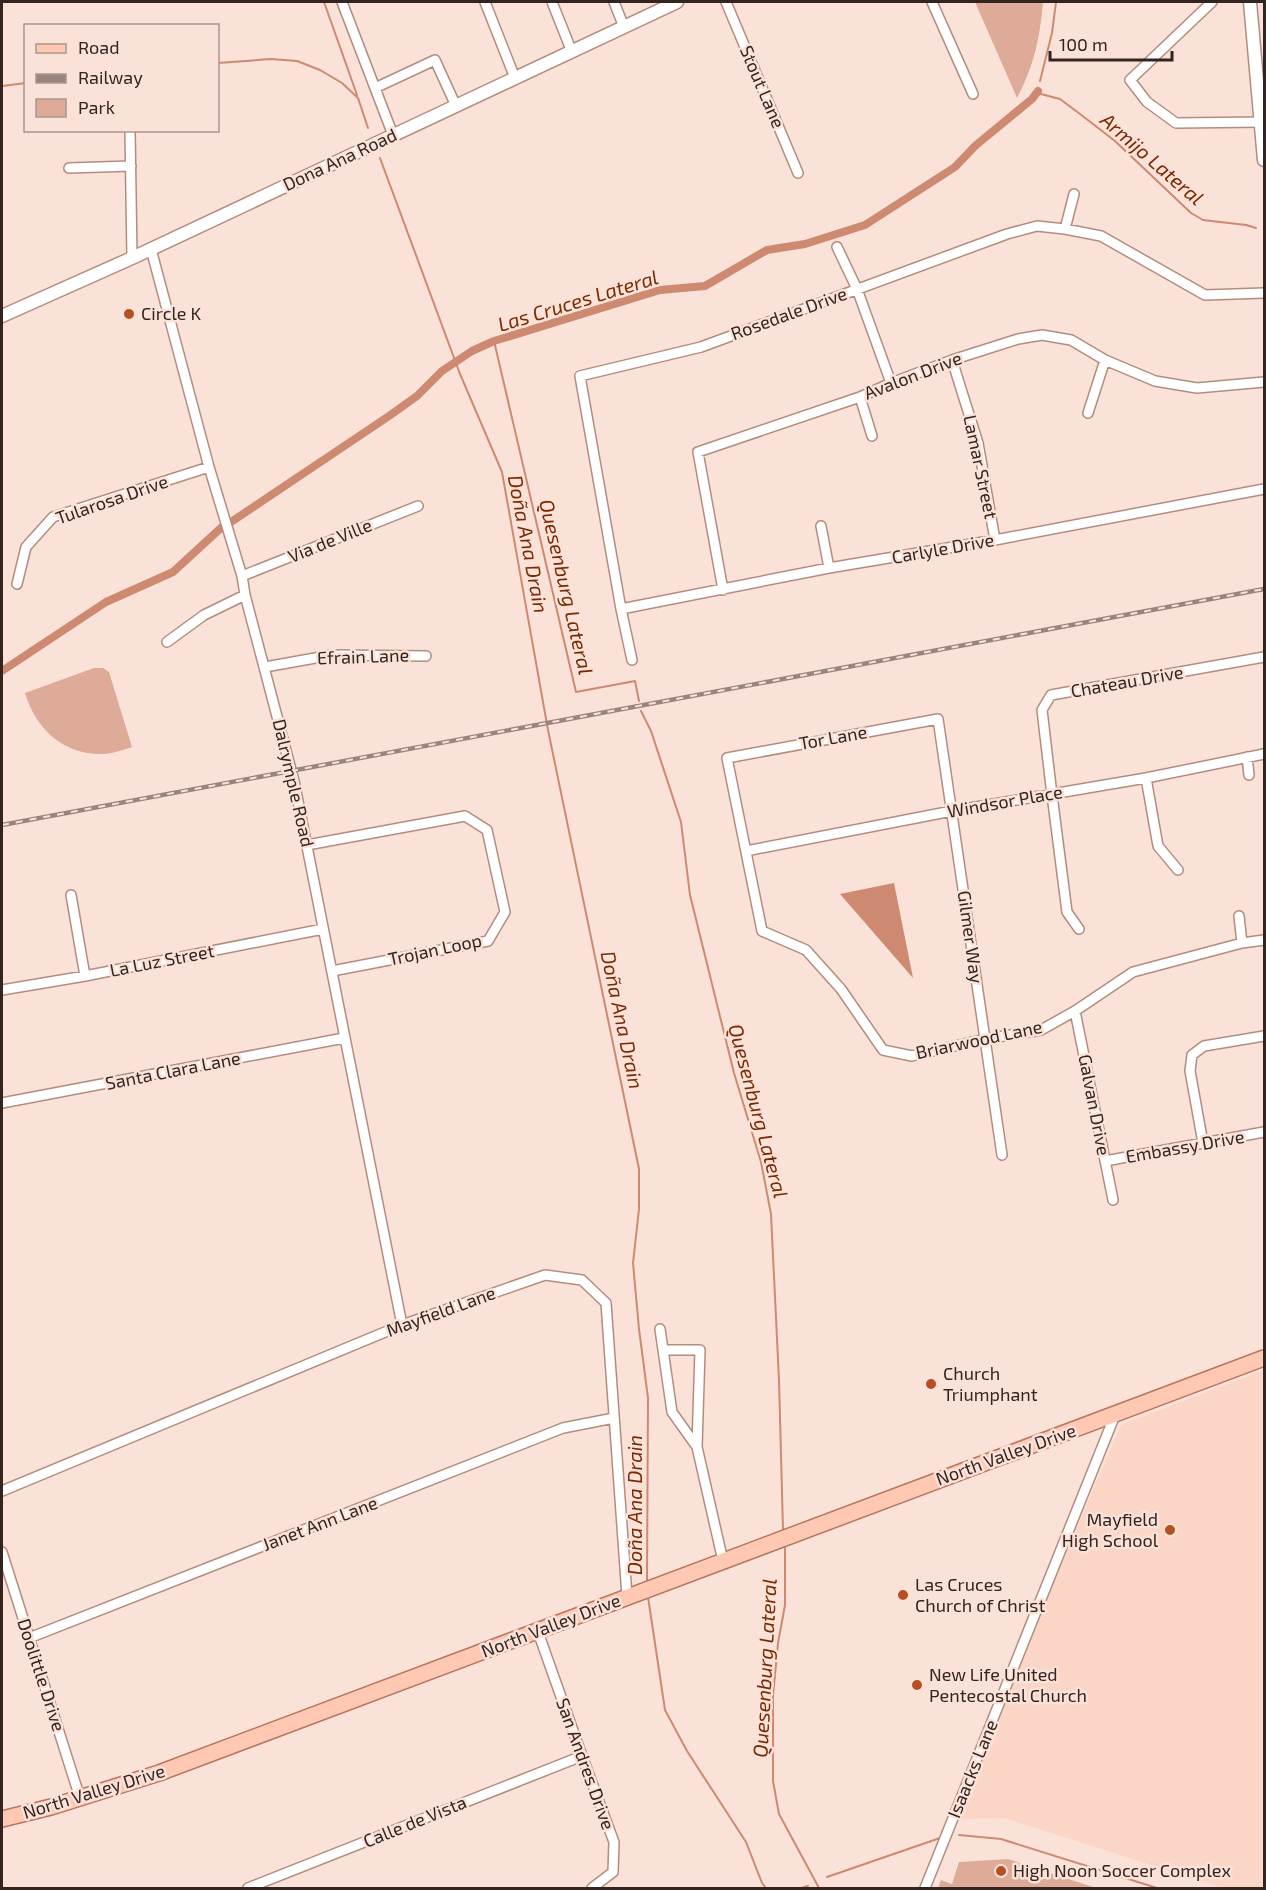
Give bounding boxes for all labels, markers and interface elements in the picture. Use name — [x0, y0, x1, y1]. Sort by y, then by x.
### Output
legend — [24, 24, 219, 132]
scale bar — [1050, 24, 1172, 62]
text: 100 m — [1059, 33, 1108, 55]
text: Road — [78, 36, 119, 58]
street label: Stout Lane — [736, 42, 790, 131]
text: Railway — [78, 66, 143, 88]
text: Park — [78, 96, 115, 118]
water label: Armijo Lateral — [1096, 106, 1209, 209]
street label: Dona Ana Road — [279, 123, 400, 195]
water label: Las Cruces Lateral — [495, 264, 661, 336]
street label: Rosedale Drive — [728, 282, 850, 344]
place label: Circle K — [141, 302, 202, 324]
marker: Circle K — [122, 307, 136, 321]
street label: Avalon Drive — [861, 346, 965, 404]
street label: Lamar Street — [959, 413, 1003, 521]
street label: Tularosa Drive — [53, 470, 171, 529]
water label: Doña Ana Drain — [504, 473, 554, 615]
water label: Quesenburg Lateral — [535, 497, 599, 677]
street label: Via de Ville — [284, 513, 375, 567]
street label: Carlyle Drive — [890, 528, 996, 568]
street label: Efrain Lane — [316, 643, 409, 669]
street label: Chateau Drive — [1069, 660, 1185, 702]
street label: Dalrymple Road — [269, 717, 319, 849]
street label: Tor Lane — [797, 720, 869, 754]
street label: Windsor Place — [945, 780, 1064, 822]
street label: Gilmer Way — [954, 889, 988, 985]
street label: Trojan Loop — [386, 928, 484, 970]
street label: La Luz Street — [108, 939, 216, 981]
water label: Doña Ana Drain — [597, 949, 649, 1091]
street label: Briarwood Lane — [914, 1015, 1044, 1063]
water label: Quesenburg Lateral — [724, 1021, 794, 1200]
street label: Santa Clara Lane — [103, 1046, 242, 1094]
street label: Galvan Drive — [1074, 1052, 1116, 1157]
street label: Embassy Drive — [1124, 1125, 1246, 1167]
street label: Mayfield Lane — [383, 1281, 498, 1341]
place label: Church Triumphant — [943, 1362, 1038, 1405]
marker: Church Triumphant — [924, 1377, 938, 1391]
street label: North Valley Drive — [933, 1418, 1079, 1490]
water label: Doña Ana Drain — [622, 1435, 646, 1575]
street label: Janet Ann Lane — [259, 1491, 381, 1555]
place label: Mayfield High School — [1062, 1508, 1159, 1551]
marker: Mayfield High School — [1163, 1523, 1177, 1537]
place label: Las Cruces Church of Christ — [915, 1573, 1045, 1616]
water label: Quesenburg Lateral — [747, 1578, 781, 1758]
street label: North Valley Drive — [478, 1588, 623, 1662]
marker: Las Cruces Church of Christ — [896, 1588, 910, 1602]
street label: Doolittle Drive — [13, 1615, 71, 1734]
place label: New Life United Pentecostal Church — [929, 1663, 1087, 1706]
marker: New Life United Pentecostal Church — [910, 1678, 924, 1692]
street label: San Andres Drive — [552, 1695, 620, 1833]
street label: Isaacks Lane — [942, 1716, 1002, 1821]
street label: North Valley Drive — [20, 1759, 167, 1823]
street label: Calle de Vista — [360, 1790, 469, 1852]
place label: High Noon Soccer Complex — [1013, 1859, 1231, 1881]
marker: High Noon Soccer Complex — [994, 1864, 1008, 1878]

